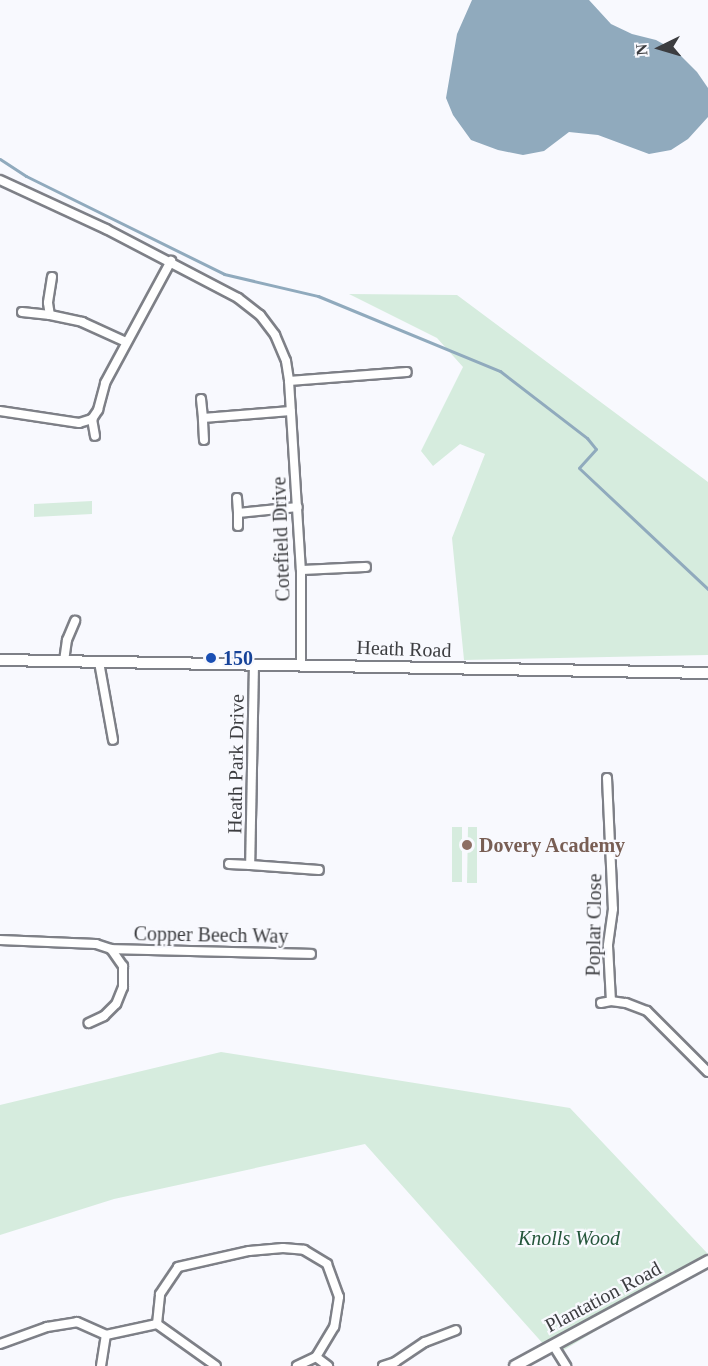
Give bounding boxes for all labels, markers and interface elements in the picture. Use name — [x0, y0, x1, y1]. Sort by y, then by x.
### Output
north arrow — [630, 18, 690, 78]
text: N — [633, 43, 651, 56]
street label: Cotefield Drive — [267, 476, 295, 602]
street label: Heath Road — [356, 635, 452, 663]
place label: 150 — [223, 646, 253, 670]
marker: 150 — [204, 651, 218, 665]
street label: Heath Park Drive — [223, 694, 249, 834]
place label: Dovery Academy — [479, 833, 626, 857]
marker: Dovery Academy — [460, 838, 474, 852]
street label: Poplar Close — [581, 873, 607, 977]
street label: Copper Beech Way — [133, 922, 289, 948]
park label: Knolls Wood — [518, 1226, 620, 1250]
street label: Plantation Road — [541, 1256, 665, 1338]

